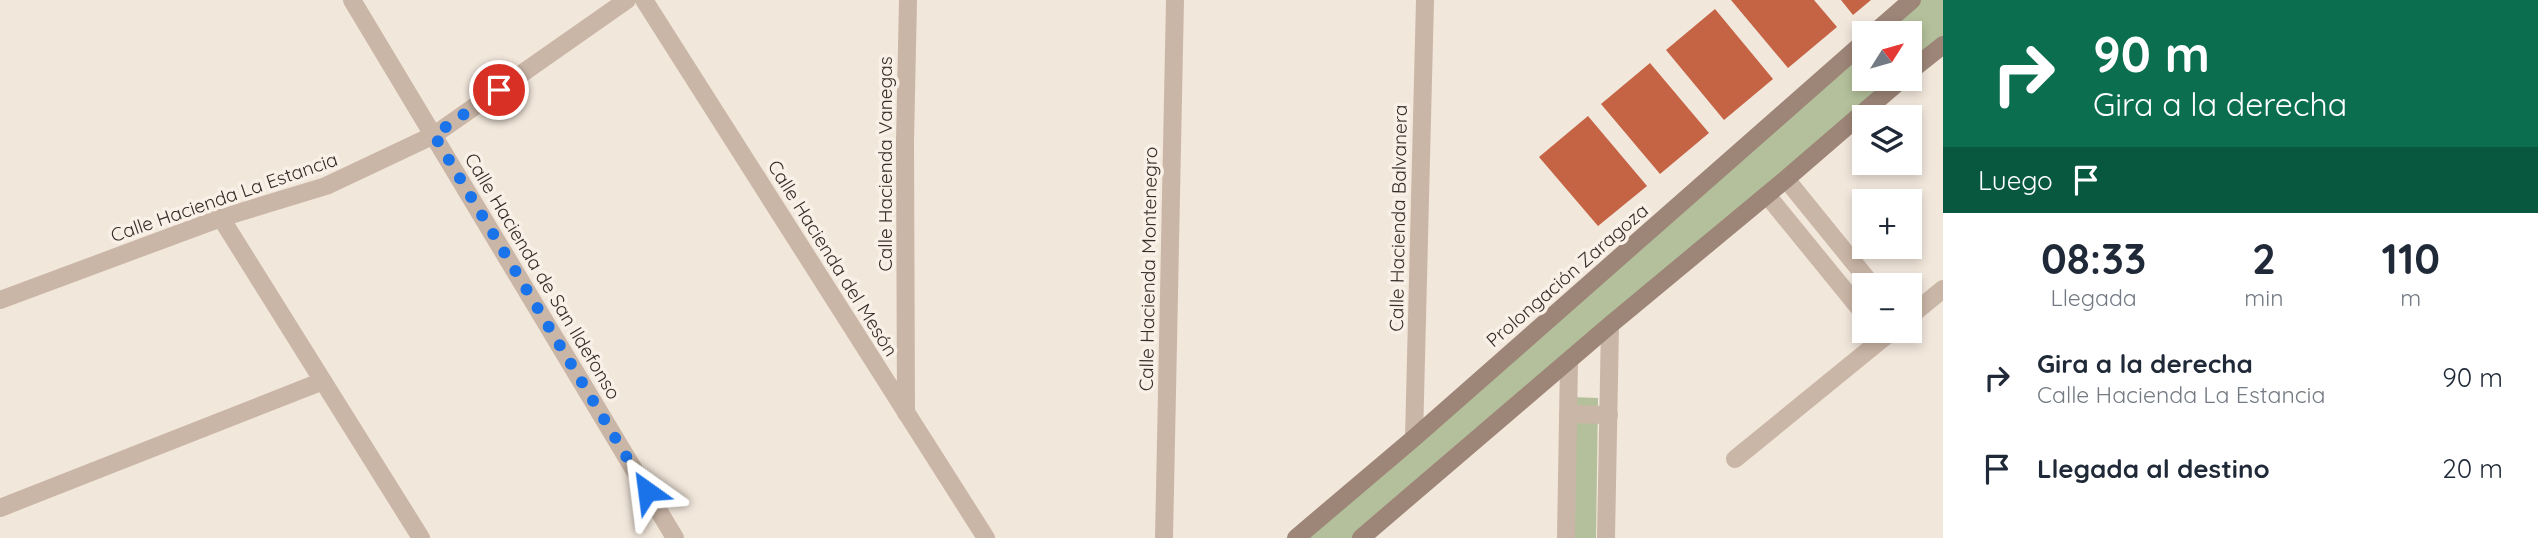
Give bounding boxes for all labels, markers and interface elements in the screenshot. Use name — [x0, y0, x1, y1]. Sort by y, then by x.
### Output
north arrow — [1852, 21, 1922, 91]
map controls — [1852, 21, 1922, 343]
text: 90 m — [2093, 23, 2210, 84]
icon: right — [1978, 28, 2069, 119]
street label: Calle Hacienda Vanegas — [873, 56, 897, 272]
pin — [469, 60, 529, 120]
icon: arrive — [480, 71, 518, 109]
text: Gira a la derecha — [2093, 84, 2347, 124]
street label: Calle Hacienda Balvanera — [1384, 104, 1412, 332]
button: layers — [1852, 105, 1922, 175]
street label: Calle Hacienda La Estancia — [107, 147, 341, 247]
street label: Calle Hacienda Montenegro — [1134, 147, 1162, 391]
street label: Calle Hacienda de San Ildefonso — [460, 148, 626, 404]
street label: Calle Hacienda del Mesón — [763, 155, 903, 361]
icon: arrive — [2067, 161, 2105, 199]
text: Luego — [1978, 164, 2053, 197]
button: + — [1852, 189, 1922, 259]
street label: Prolongación Zaragoza — [1481, 198, 1653, 352]
text: 08:33 — [2041, 232, 2146, 285]
text: 2 — [2252, 232, 2276, 285]
text: 110 — [2382, 232, 2440, 285]
button: − — [1852, 273, 1922, 343]
text: Llegada — [2051, 283, 2137, 312]
text: min — [2244, 283, 2284, 312]
text: m — [2400, 283, 2421, 312]
text: Gira a la derecha — [2037, 347, 2253, 380]
icon: right — [1978, 359, 2016, 397]
text: 90 m — [2442, 361, 2503, 394]
text: Calle Hacienda La Estancia — [2037, 380, 2325, 409]
icon: arrive — [1978, 450, 2016, 488]
text: Llegada al destino — [2037, 452, 2270, 485]
text: 20 m — [2442, 452, 2503, 485]
position arrow — [610, 454, 684, 528]

